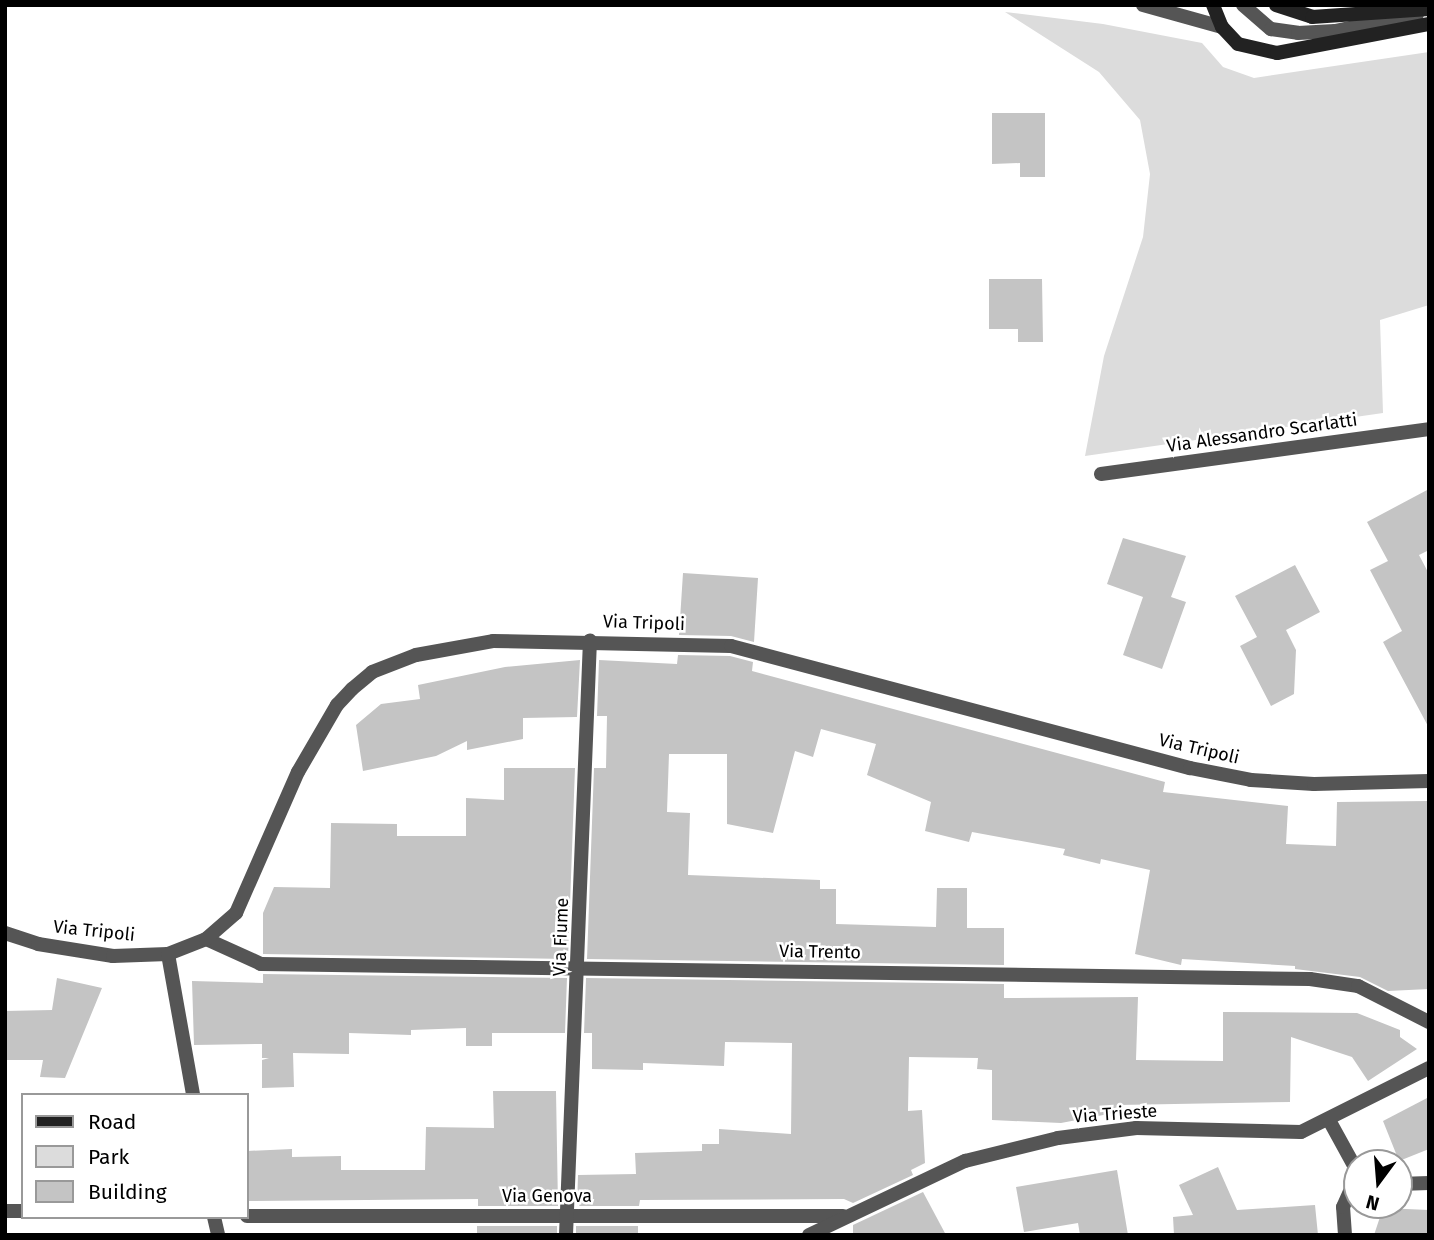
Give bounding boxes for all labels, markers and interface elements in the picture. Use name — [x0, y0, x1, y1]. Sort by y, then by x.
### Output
street label: Via Alessandro Scarlatti — [1165, 409, 1359, 457]
street label: Via Tripoli — [603, 611, 685, 635]
street label: Via Tripoli — [1157, 729, 1241, 769]
street label: Via Fiume — [549, 897, 573, 977]
street label: Via Tripoli — [52, 916, 136, 946]
street label: Via Trento — [779, 940, 861, 964]
legend — [21, 1093, 248, 1219]
street label: Via Trieste — [1072, 1100, 1158, 1128]
text: Road — [88, 1109, 136, 1135]
text: Park — [88, 1144, 129, 1170]
north arrow — [1343, 1149, 1413, 1219]
text: Building — [88, 1179, 167, 1205]
street label: Via Genova — [502, 1185, 592, 1207]
text: N — [1363, 1190, 1382, 1216]

